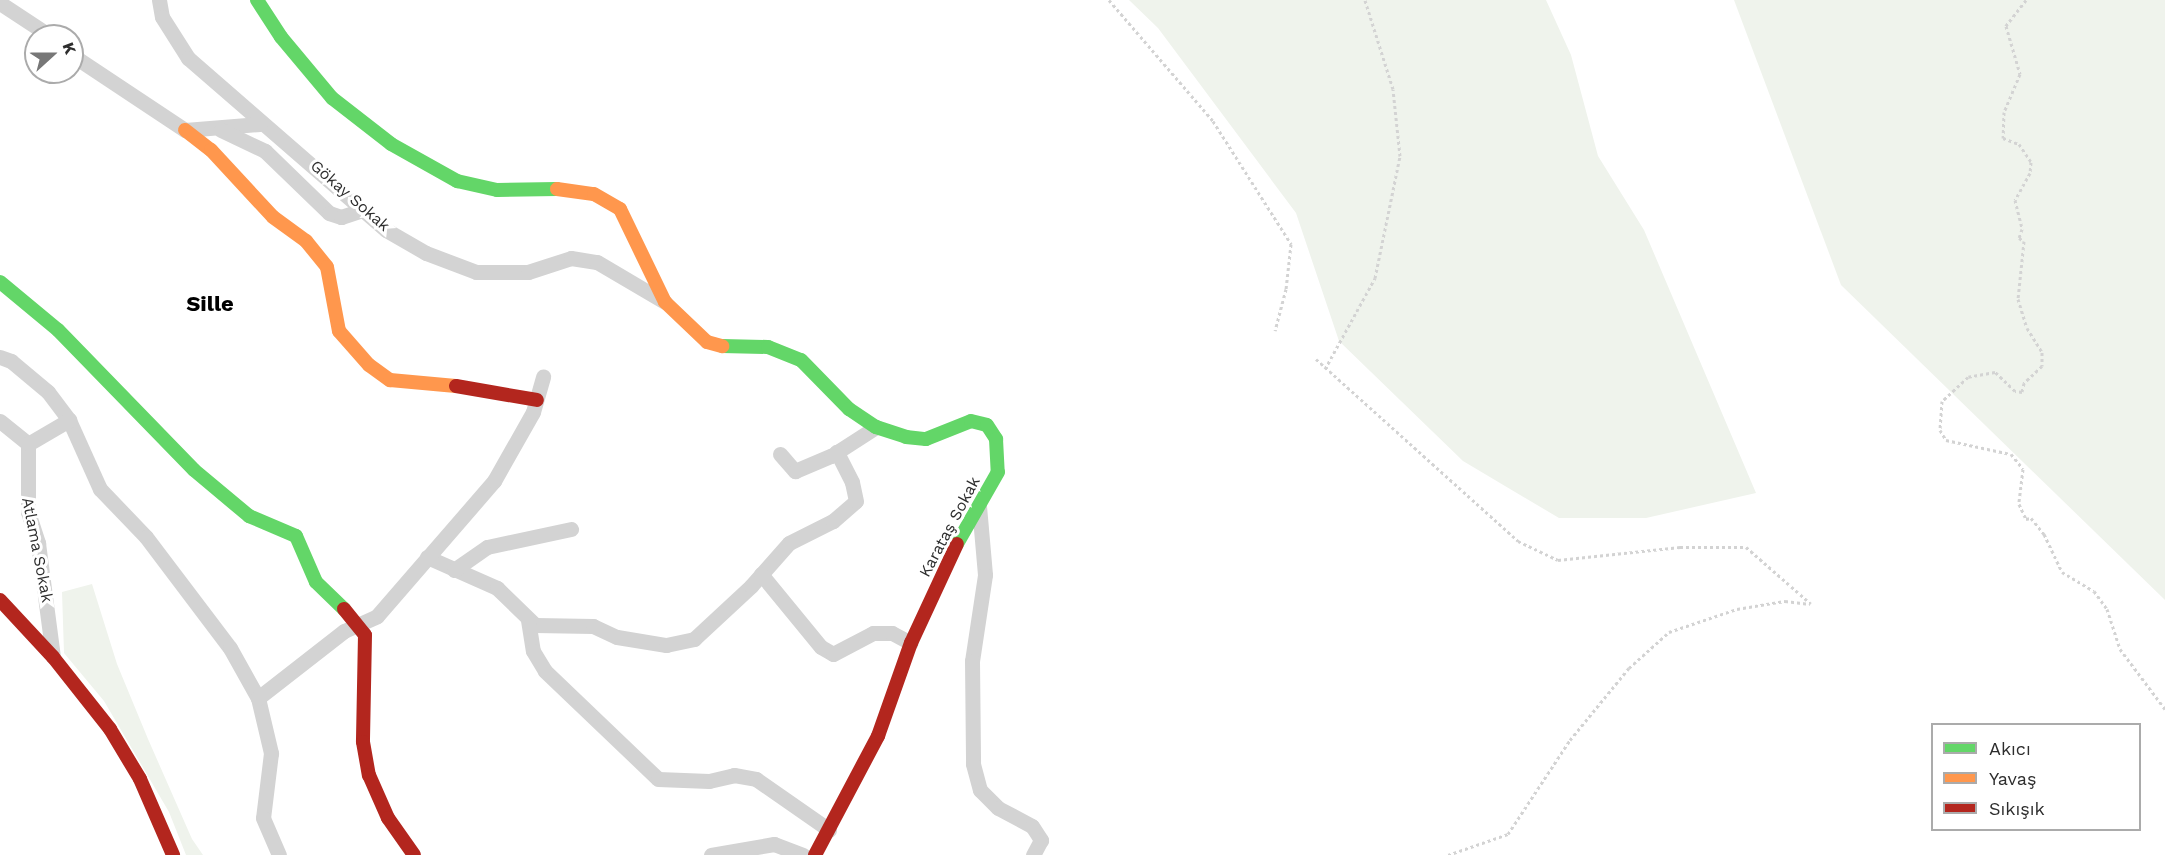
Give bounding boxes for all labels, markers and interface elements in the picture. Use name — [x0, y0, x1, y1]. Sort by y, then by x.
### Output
north arrow — [24, 24, 84, 84]
text: K — [59, 40, 80, 57]
street label: Gökay Sokak — [306, 156, 394, 236]
district label: Sille — [186, 291, 234, 317]
street label: Karataş Sokak — [915, 474, 985, 580]
street label: Atlama Sokak — [17, 495, 57, 605]
legend — [1931, 723, 2141, 831]
text: Akıcı — [1989, 738, 2031, 759]
text: Yavaş — [1989, 768, 2036, 789]
text: Sıkışık — [1989, 798, 2045, 819]

